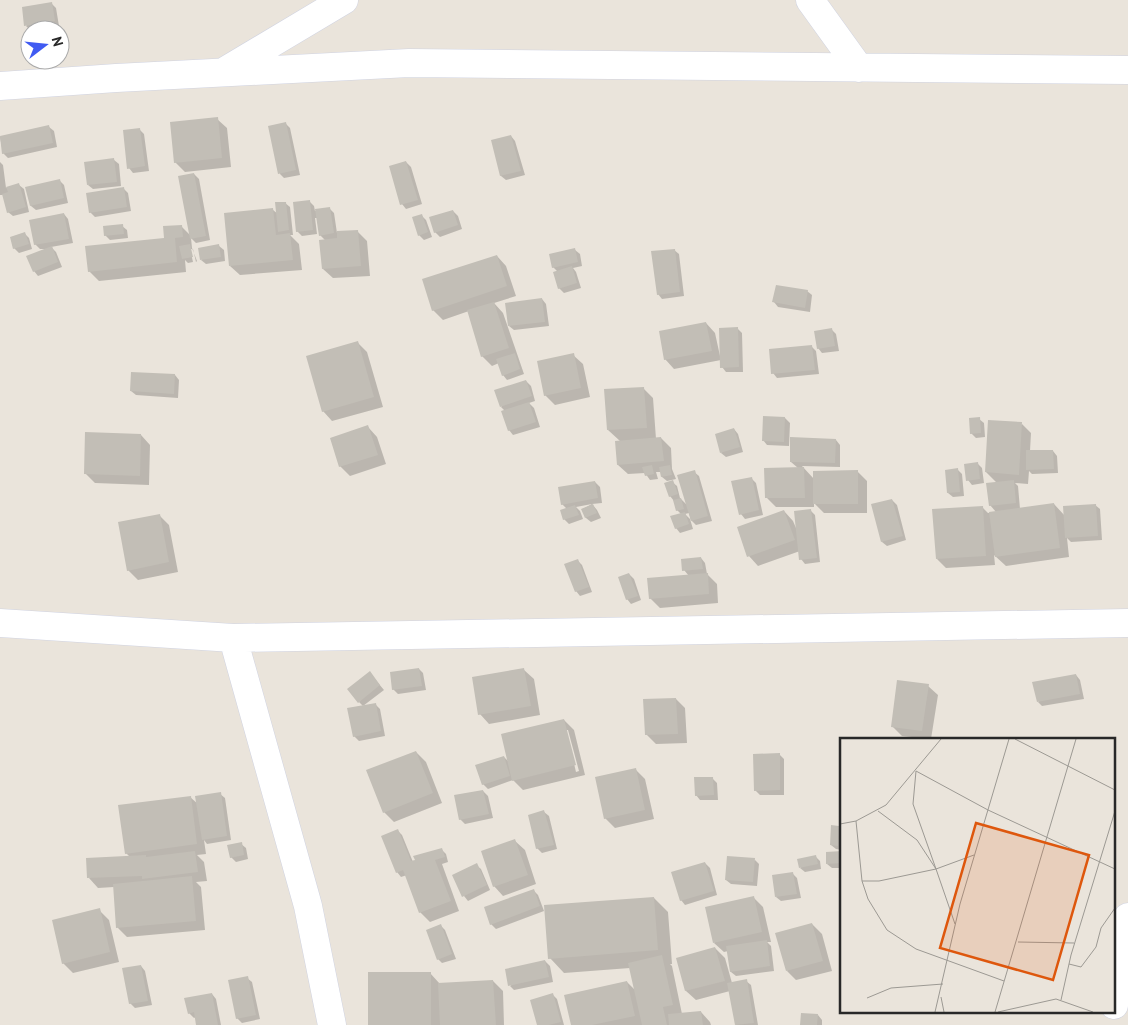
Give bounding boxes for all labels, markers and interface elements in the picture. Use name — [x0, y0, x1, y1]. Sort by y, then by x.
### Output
north arrow — [20, 20, 70, 70]
text: N — [48, 35, 67, 48]
inset map — [840, 738, 1116, 1012]

